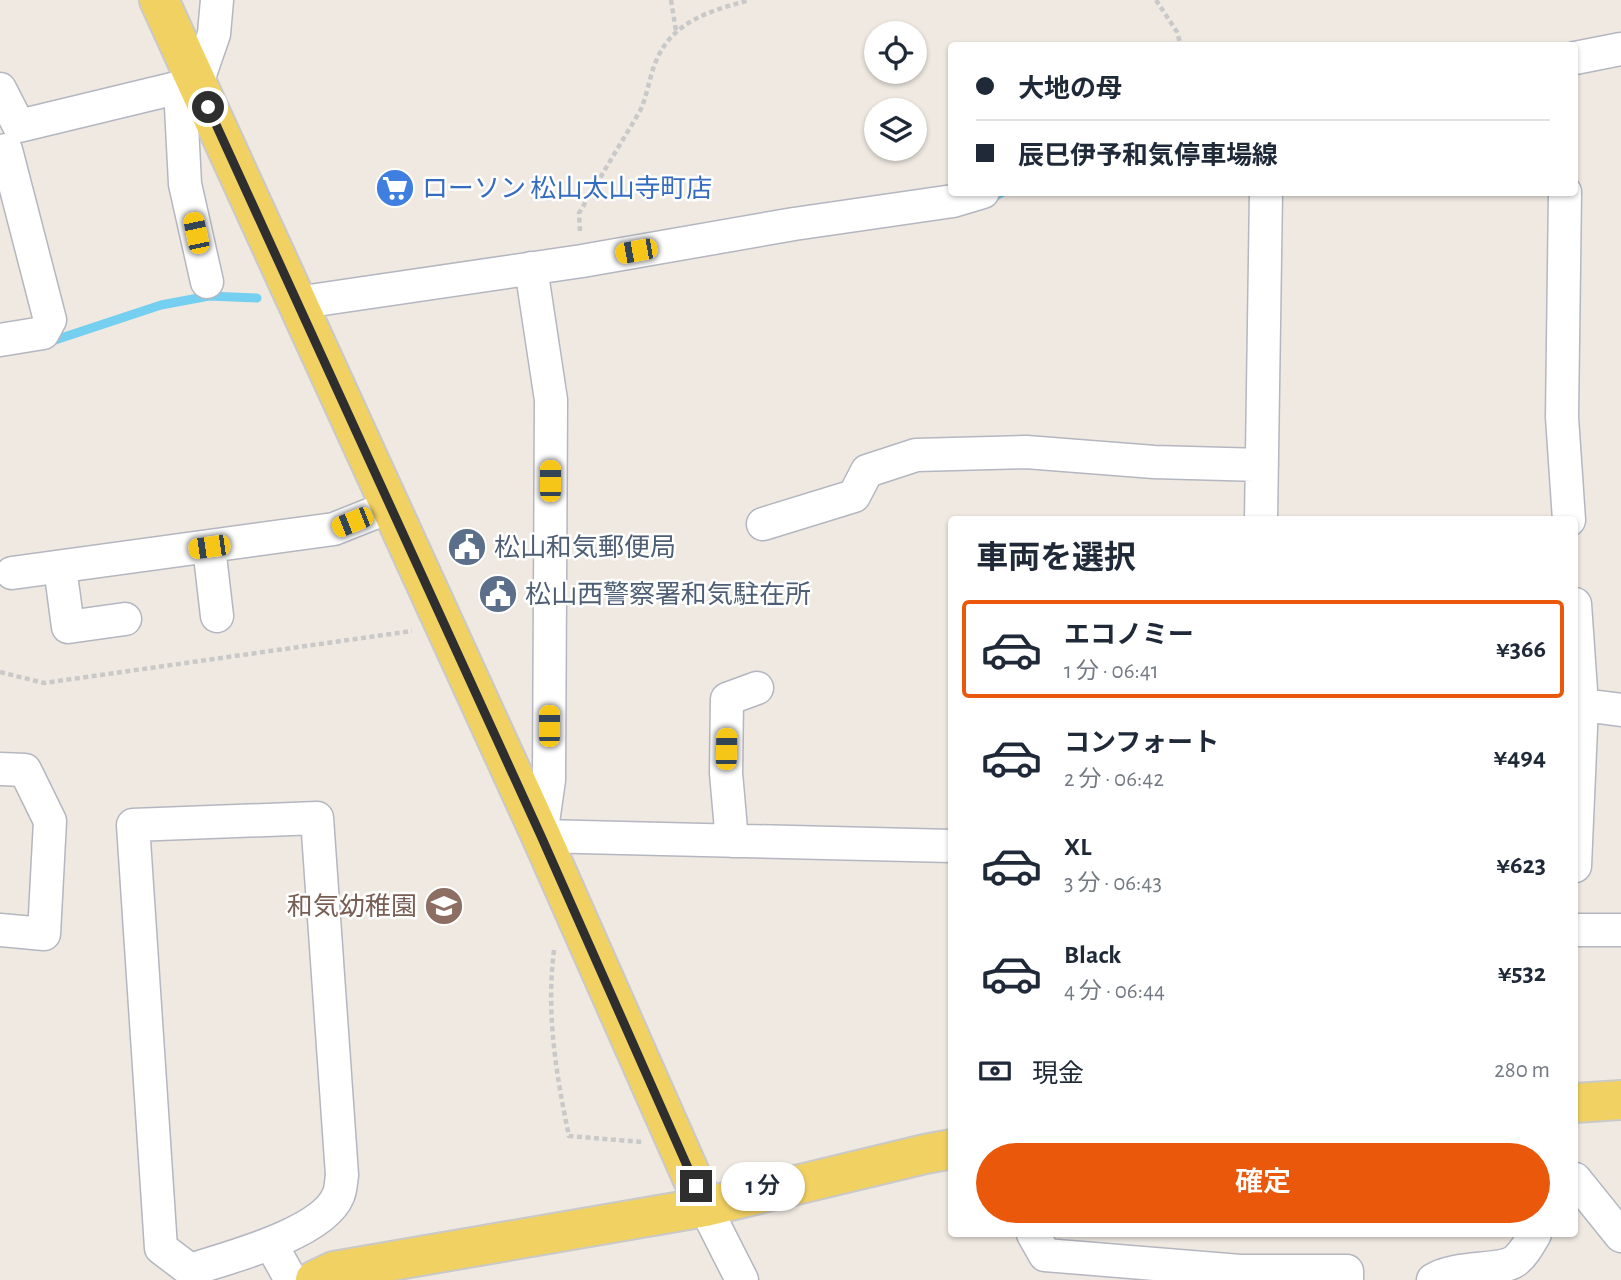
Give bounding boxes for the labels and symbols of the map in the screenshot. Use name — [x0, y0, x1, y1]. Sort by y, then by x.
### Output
route start — [192, 91, 224, 123]
supermarket icon: ローソン 松山太山寺町店 — [374, 167, 416, 209]
place label: ローソン 松山太山寺町店 — [422, 175, 712, 202]
car — [182, 210, 211, 256]
car — [614, 237, 659, 265]
car — [540, 460, 561, 502]
car — [329, 504, 376, 540]
public building icon: 松山和気郵便局 — [446, 526, 488, 568]
car — [187, 534, 232, 560]
place label: 松山和気郵便局 — [494, 534, 676, 561]
public building icon: 松山西警察署和気駐在所 — [477, 573, 519, 615]
place label: 松山西警察署和気駐在所 — [525, 581, 811, 608]
car — [539, 705, 560, 747]
car — [716, 728, 737, 770]
school or university icon: 和気幼稚園 — [423, 885, 465, 927]
place label: 和気幼稚園 — [287, 892, 417, 920]
callout: 1 分 — [720, 1162, 804, 1210]
route end — [680, 1170, 712, 1202]

